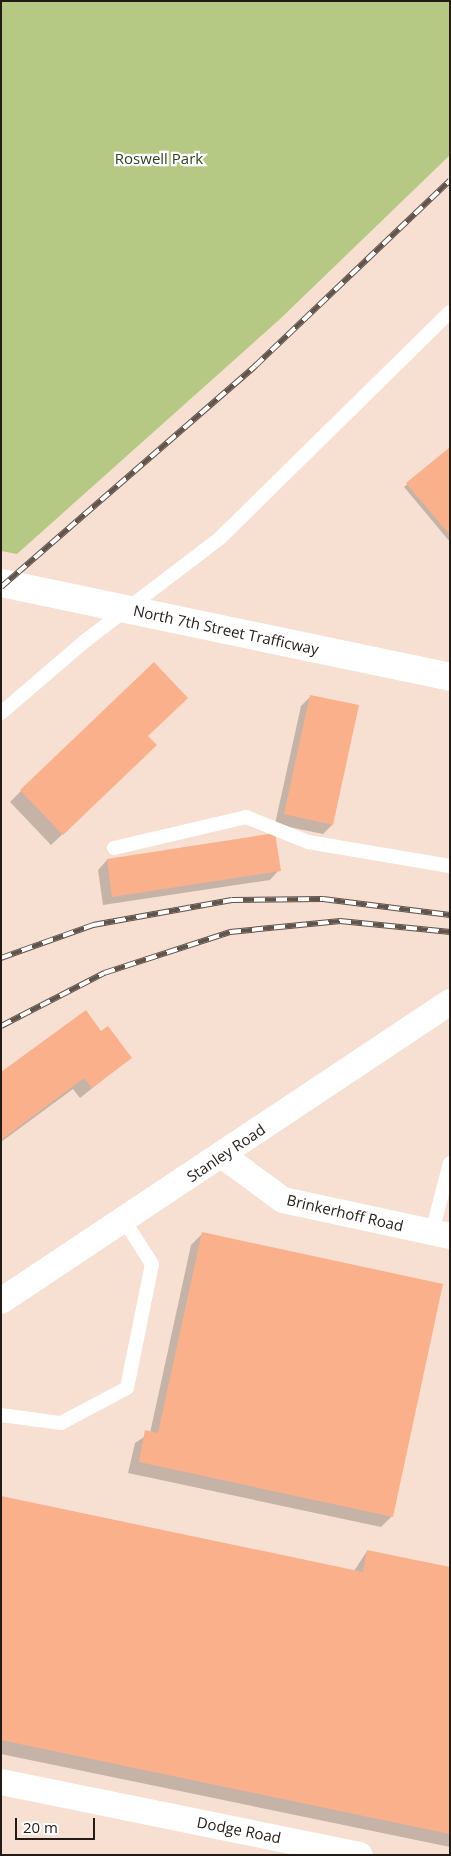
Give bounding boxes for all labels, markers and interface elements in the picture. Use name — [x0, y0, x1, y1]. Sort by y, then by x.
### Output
park label: Roswell Park — [115, 150, 203, 168]
street label: North 7th Street Trafficway — [132, 602, 320, 658]
street label: Stanley Road — [183, 1120, 269, 1186]
street label: Brinkerhoff Road — [285, 1191, 405, 1235]
scale bar — [18, 1808, 98, 1840]
street label: Dodge Road — [195, 1813, 283, 1847]
text: 20 m — [23, 1817, 58, 1837]

